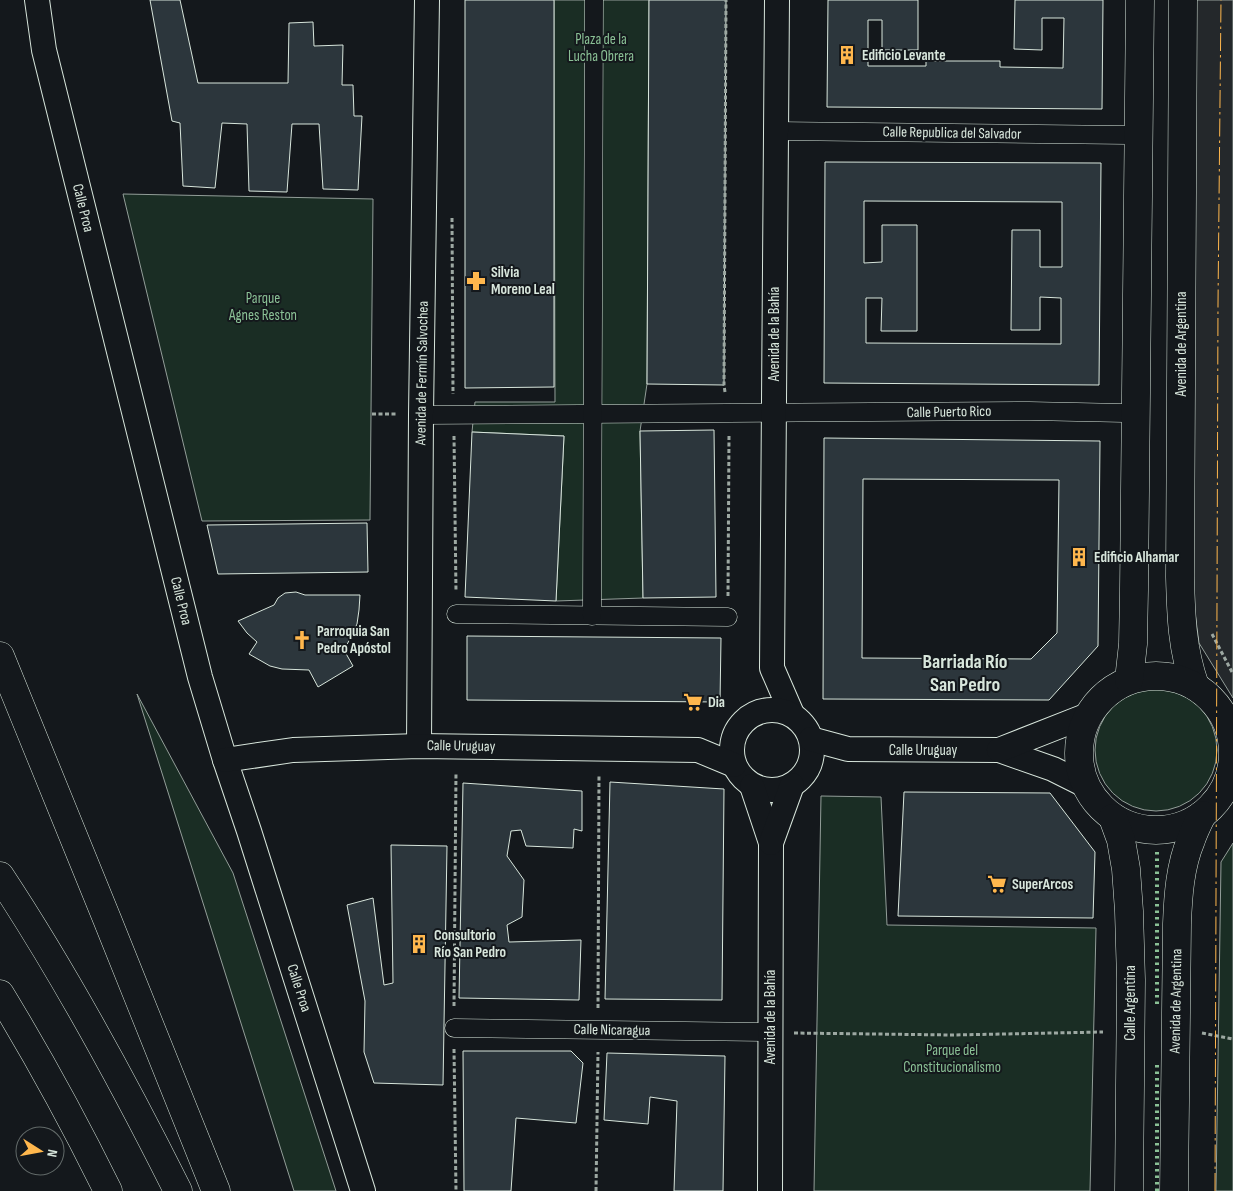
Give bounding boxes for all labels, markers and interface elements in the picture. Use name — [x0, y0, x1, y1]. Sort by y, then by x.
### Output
park label: Plaza de la Lucha Obrera — [568, 30, 634, 66]
building icon: Edificio Levante — [836, 44, 858, 66]
place label: Edificio Levante — [862, 46, 946, 65]
street label: Calle Republica del Salvador — [882, 122, 1022, 144]
street label: Calle Proa — [68, 182, 98, 234]
place label: Silvia Moreno Leal — [491, 263, 555, 299]
pharmacy icon: Silvia Moreno Leal — [465, 270, 487, 292]
street label: Avenida de la Bahía — [765, 286, 784, 382]
park label: Parque Agnes Reston — [228, 289, 297, 325]
street label: Avenida de Argentina — [1172, 291, 1191, 397]
street label: Avenida de Fermín Salvochea — [411, 300, 433, 446]
street label: Calle Puerto Rico — [906, 402, 992, 422]
building icon: Edificio Alhamar — [1068, 546, 1090, 568]
place label: Edificio Alhamar — [1094, 548, 1179, 567]
street label: Calle Proa — [166, 575, 196, 627]
place label: Parroquia San Pedro Apóstol — [317, 622, 391, 658]
church icon: Parroquia San Pedro Apóstol — [291, 629, 313, 651]
district label: Barriada Río San Pedro — [923, 650, 1008, 697]
supermarket icon: Dia — [682, 691, 704, 713]
place label: Dia — [708, 693, 725, 712]
street label: Calle Uruguay — [427, 736, 496, 756]
street label: Calle Uruguay — [889, 741, 957, 760]
supermarket icon: SuperArcos — [986, 873, 1008, 895]
place label: SuperArcos — [1012, 875, 1073, 894]
place label: Consultorio Río San Pedro — [434, 926, 506, 962]
building icon: Consultorio Río San Pedro — [408, 933, 430, 955]
street label: Avenida de Argentina — [1166, 948, 1186, 1055]
street label: Calle Proa — [282, 962, 316, 1015]
street label: Calle Argentina — [1121, 965, 1140, 1041]
street label: Avenida de la Bahía — [761, 969, 780, 1065]
street label: Calle Nicaragua — [573, 1020, 651, 1040]
park label: Parque del Constitucionalismo — [903, 1041, 1001, 1077]
north arrow — [15, 1126, 65, 1176]
text: N — [43, 1148, 61, 1159]

